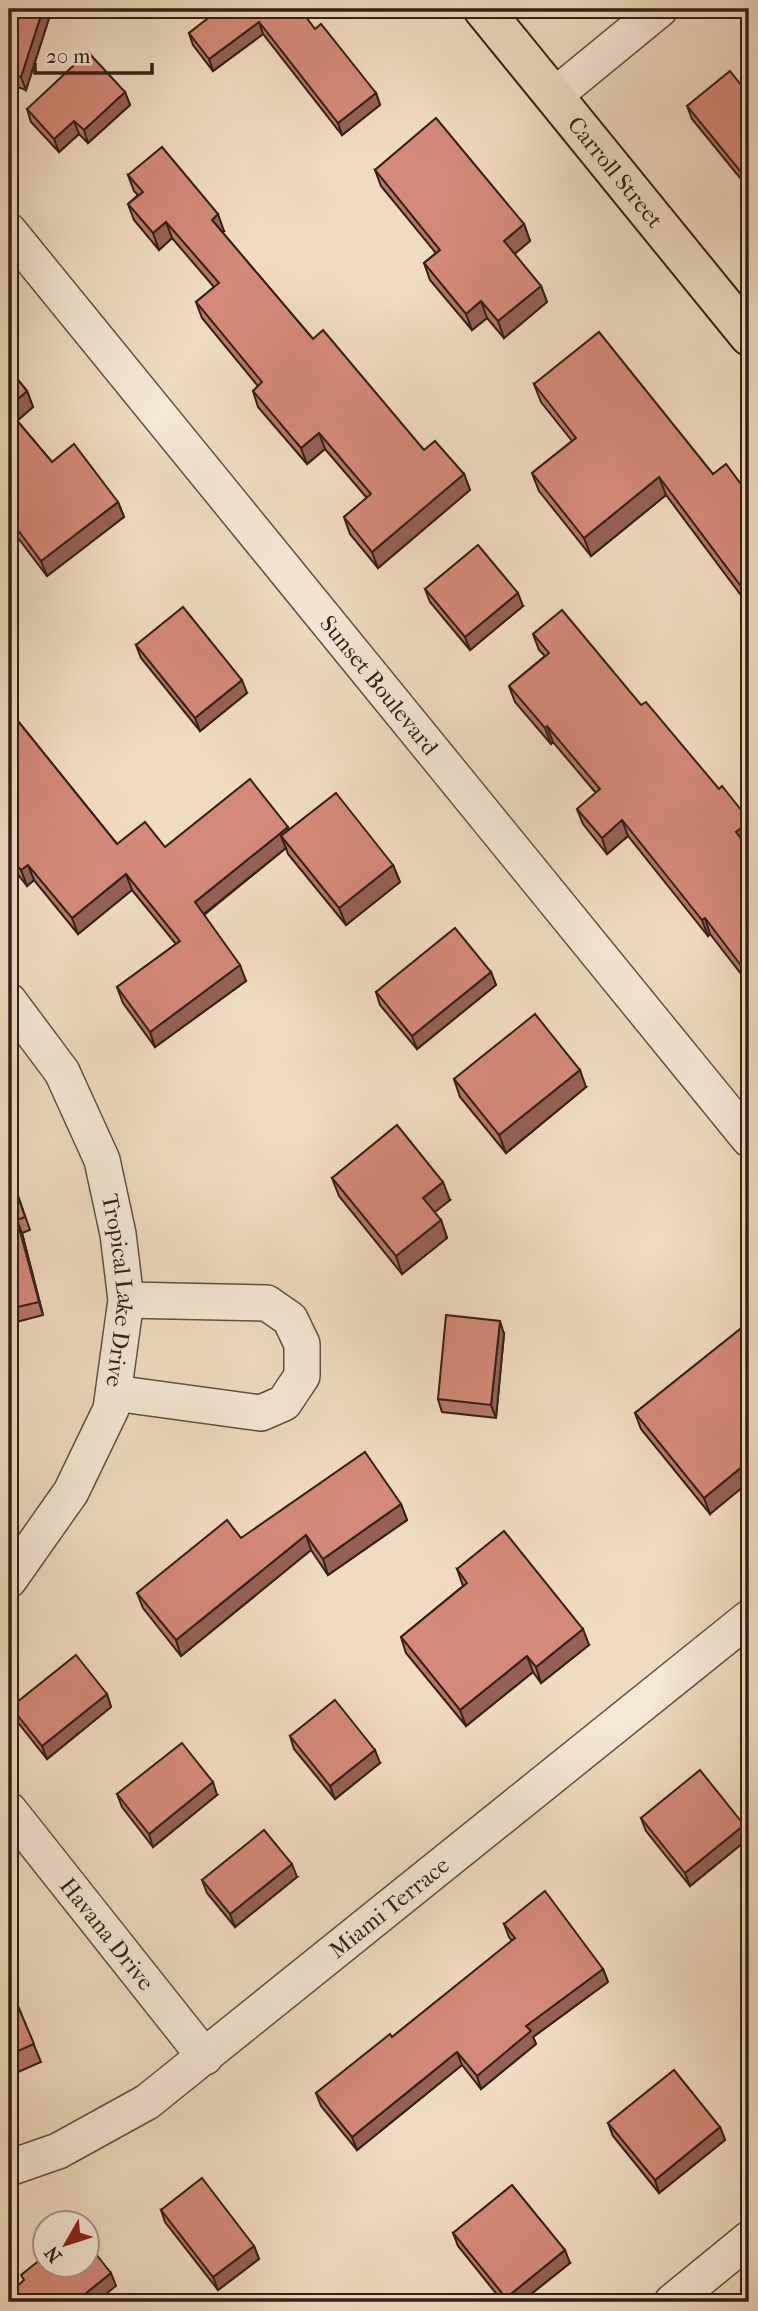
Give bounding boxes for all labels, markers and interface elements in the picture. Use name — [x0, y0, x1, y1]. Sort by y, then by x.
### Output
scale bar — [35, 32, 152, 76]
text: 20 m — [46, 44, 91, 68]
street label: Carroll Street — [562, 111, 668, 233]
street label: Sunset Boulevard — [314, 610, 444, 761]
street label: Tropical Lake Drive — [96, 1192, 139, 1389]
street label: Miami Terrace — [324, 1852, 455, 1964]
street label: Havana Drive — [54, 1873, 160, 1996]
north arrow — [32, 2210, 102, 2280]
text: N — [40, 2241, 67, 2267]

